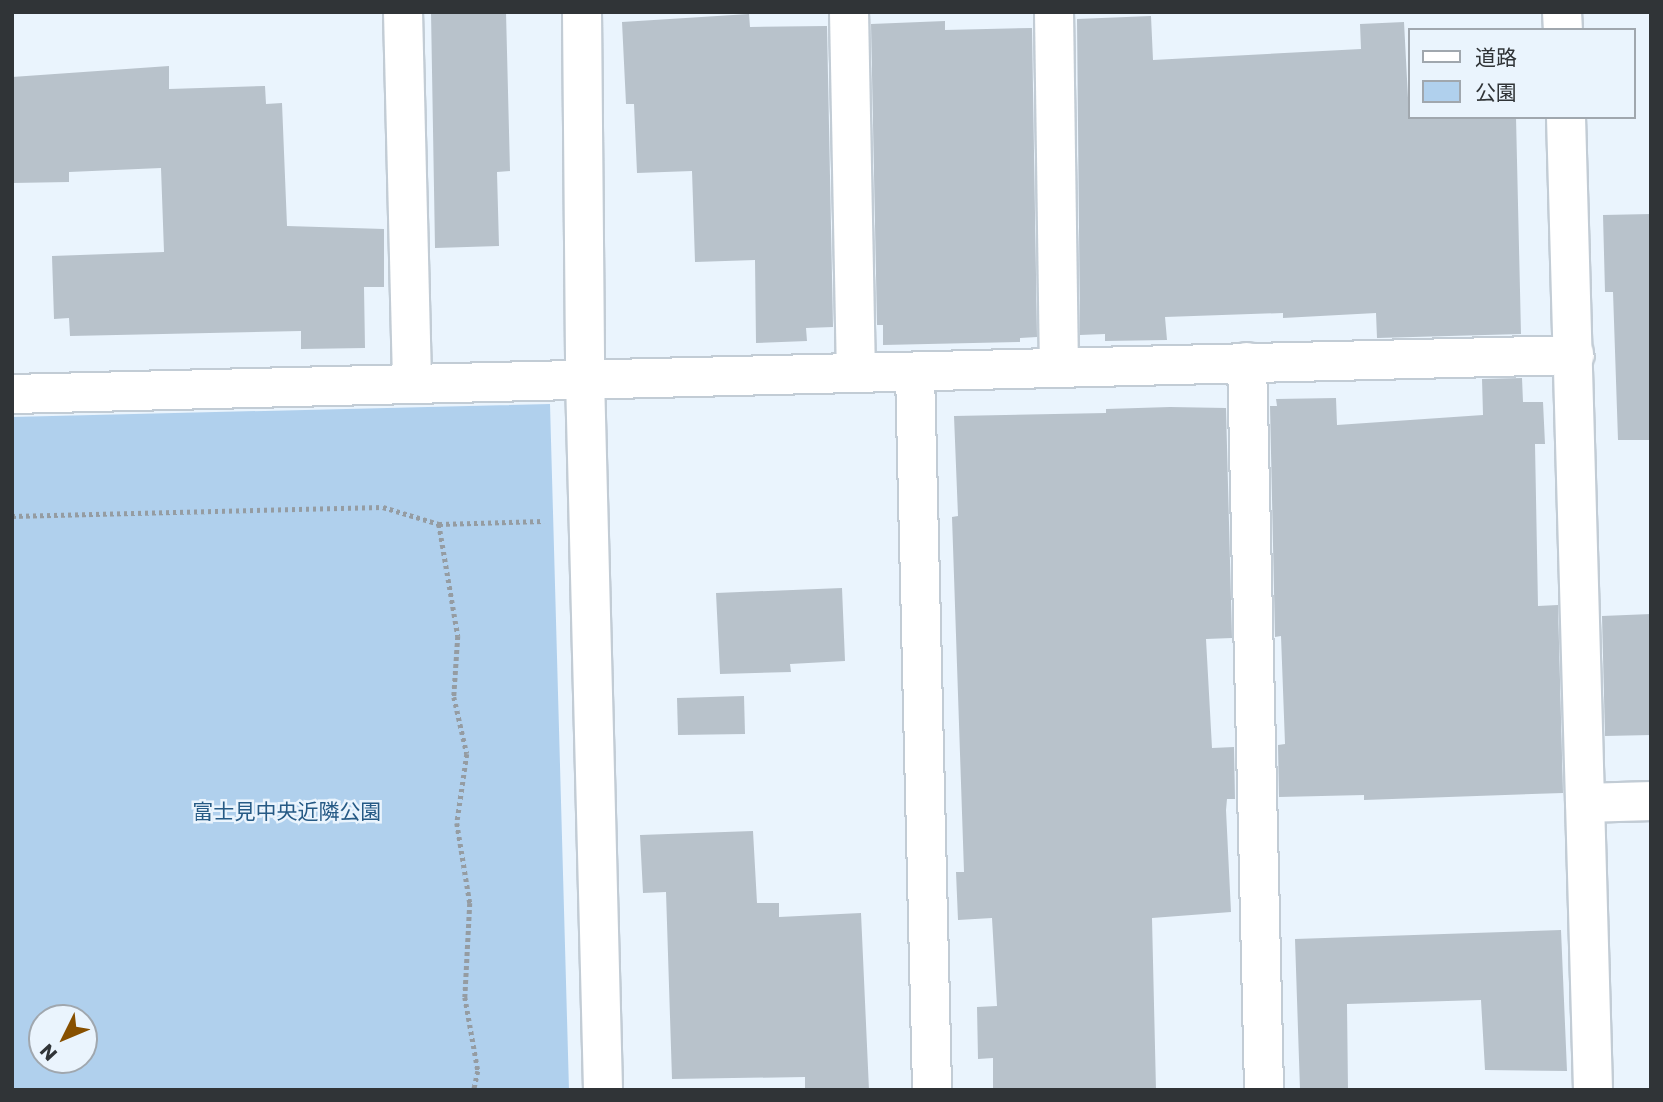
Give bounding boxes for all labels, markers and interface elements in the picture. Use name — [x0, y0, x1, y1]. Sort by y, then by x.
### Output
legend — [1408, 28, 1635, 119]
text: 道路 — [1475, 43, 1517, 72]
text: 公園 — [1475, 78, 1517, 107]
park label: 富士見中央近隣公園 — [193, 799, 381, 825]
north arrow — [28, 1004, 98, 1074]
text: N — [34, 1038, 63, 1067]

